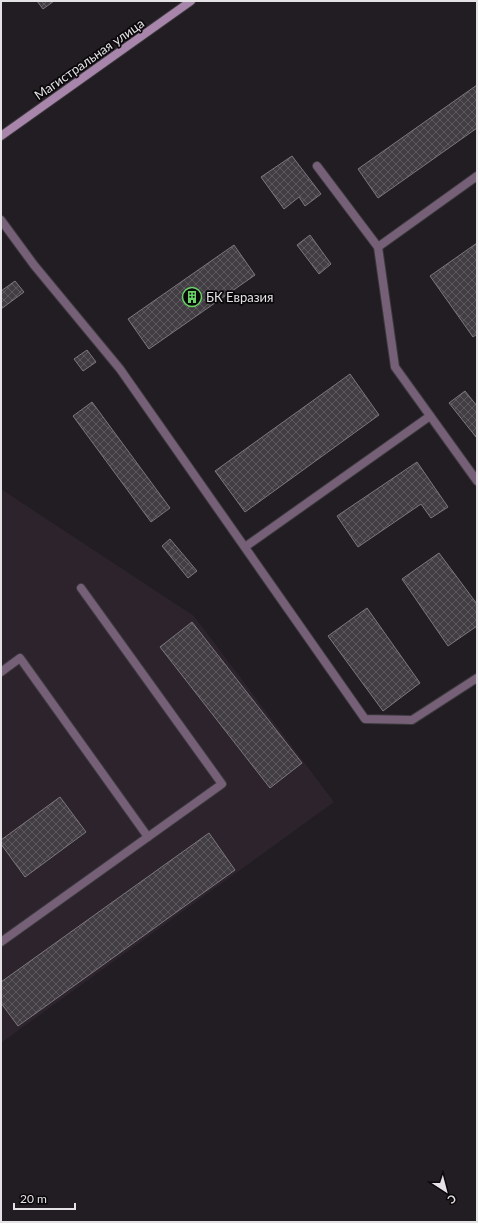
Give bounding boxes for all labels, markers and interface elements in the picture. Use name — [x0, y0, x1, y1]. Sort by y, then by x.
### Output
street label: Магистральная улица — [31, 15, 147, 103]
building icon: БК Евразия — [181, 286, 203, 308]
place label: БК Евразия — [206, 289, 273, 305]
north arrow — [426, 1171, 466, 1211]
scale bar — [14, 1185, 75, 1211]
text: 20 m — [20, 1191, 47, 1206]
text: С — [445, 1192, 459, 1207]

